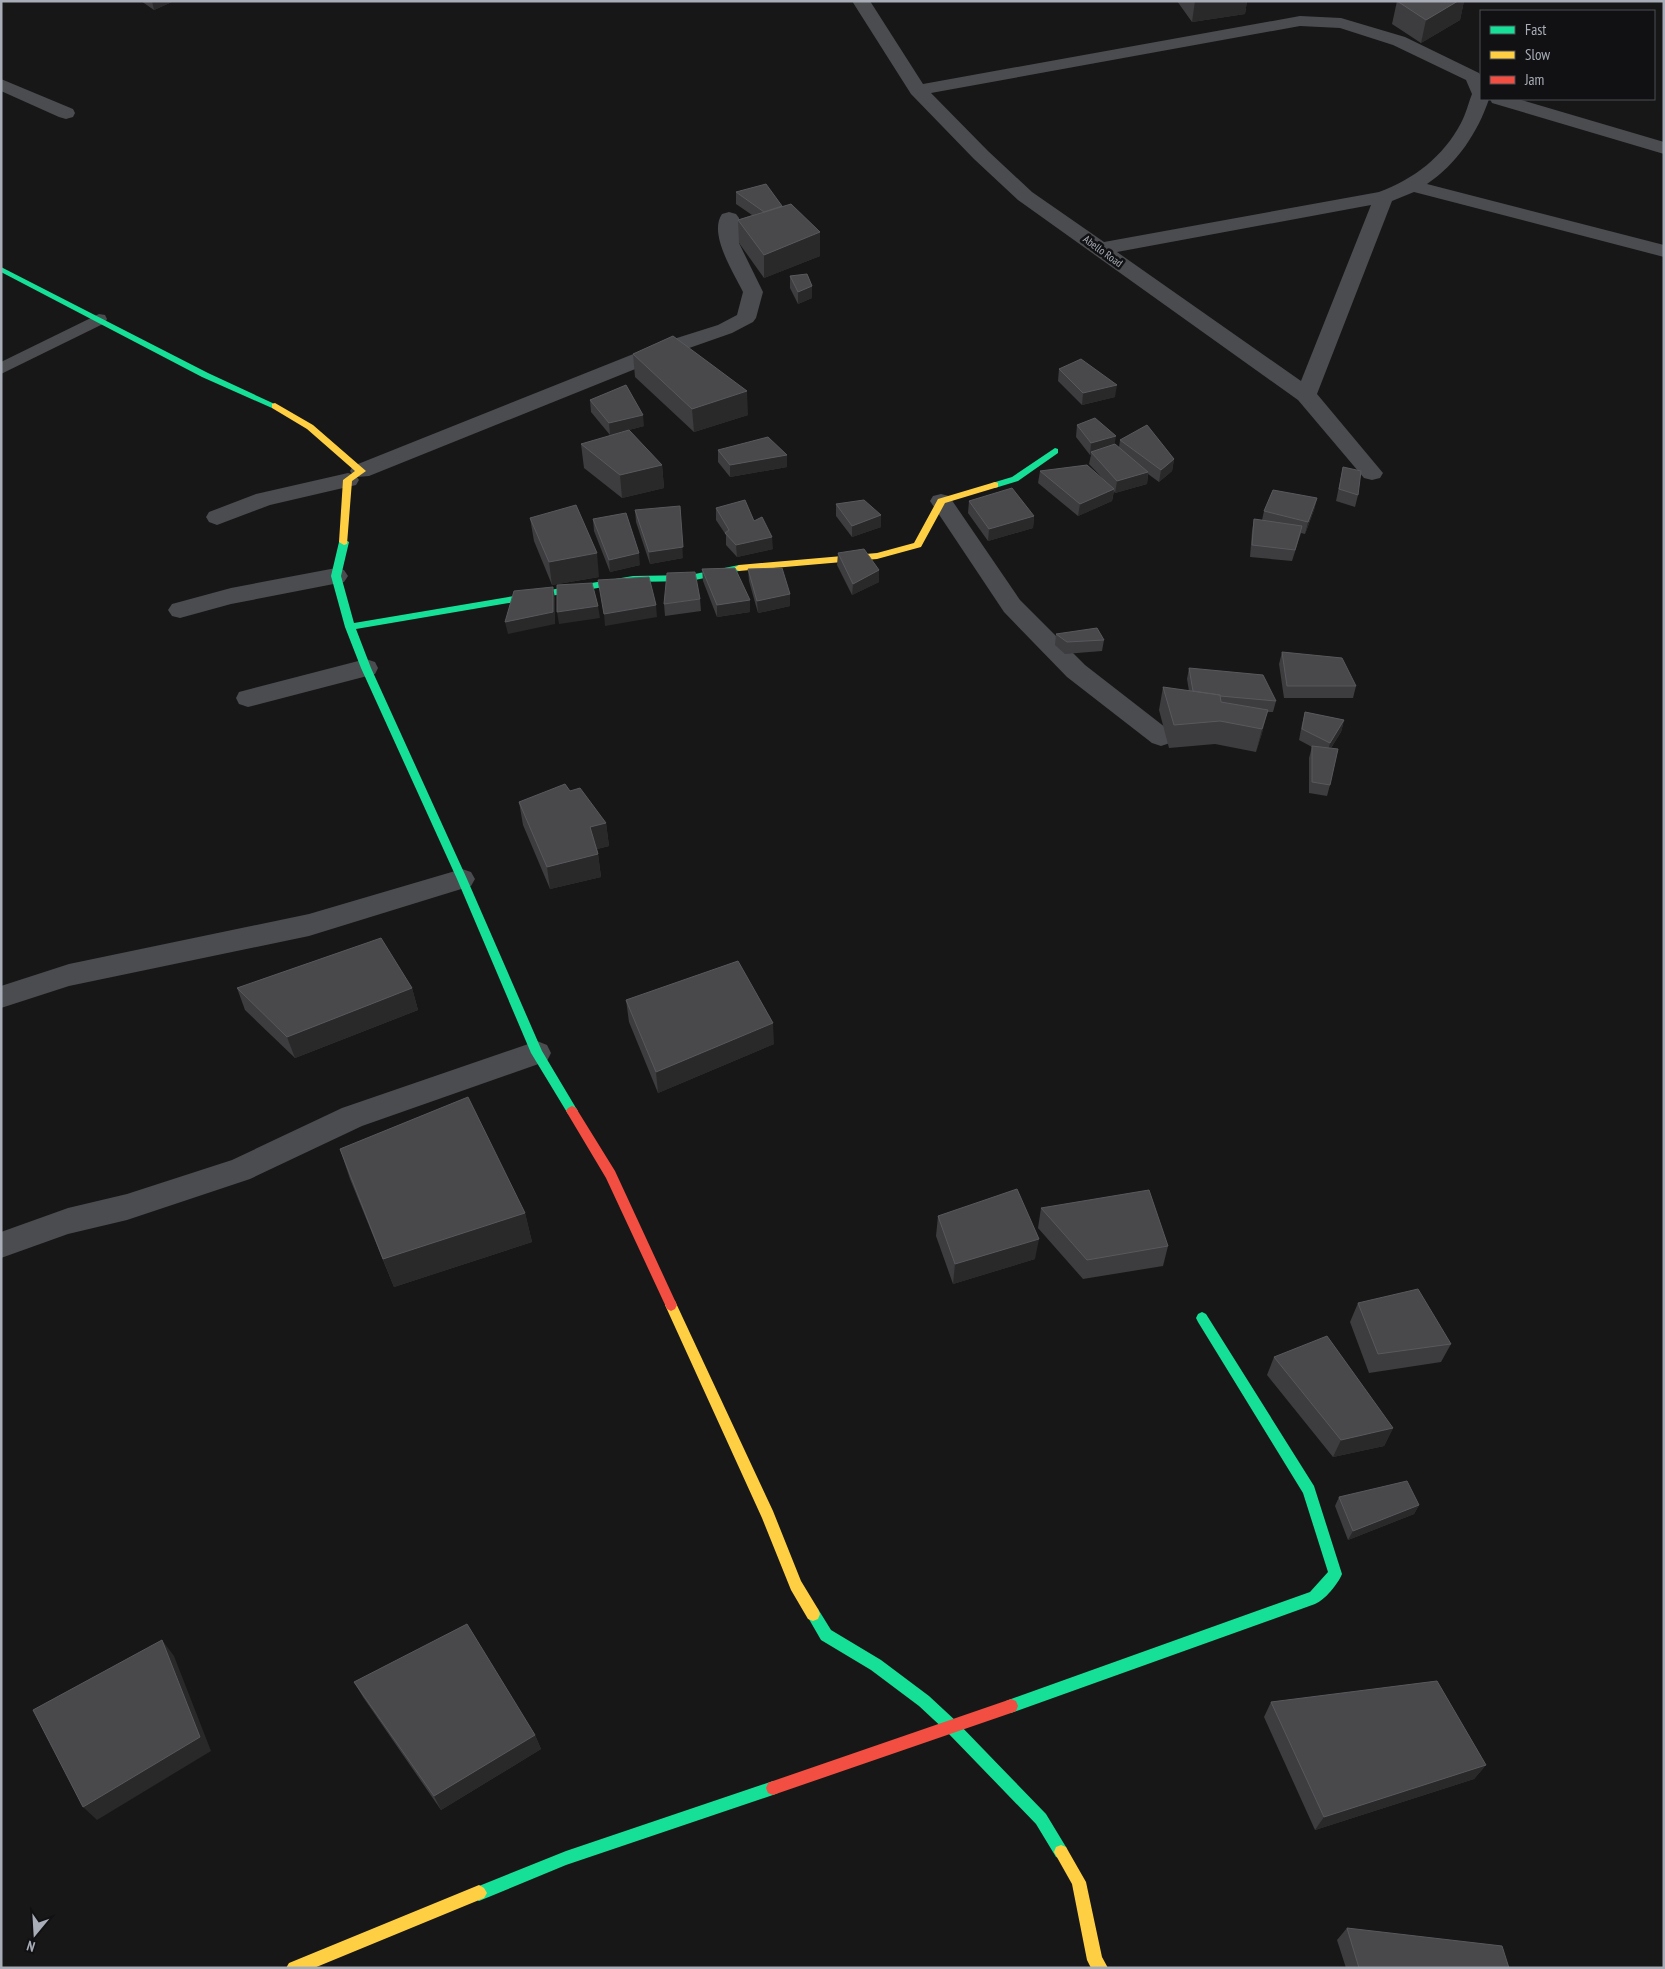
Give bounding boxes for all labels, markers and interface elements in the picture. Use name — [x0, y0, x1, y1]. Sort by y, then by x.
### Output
legend — [1480, 10, 1655, 100]
text: Fast — [1525, 20, 1546, 39]
text: Slow — [1525, 45, 1550, 64]
text: Jam — [1524, 70, 1544, 89]
street label: Abello Road — [1080, 232, 1126, 270]
north arrow — [10, 1909, 60, 1959]
text: N — [25, 1937, 37, 1956]

